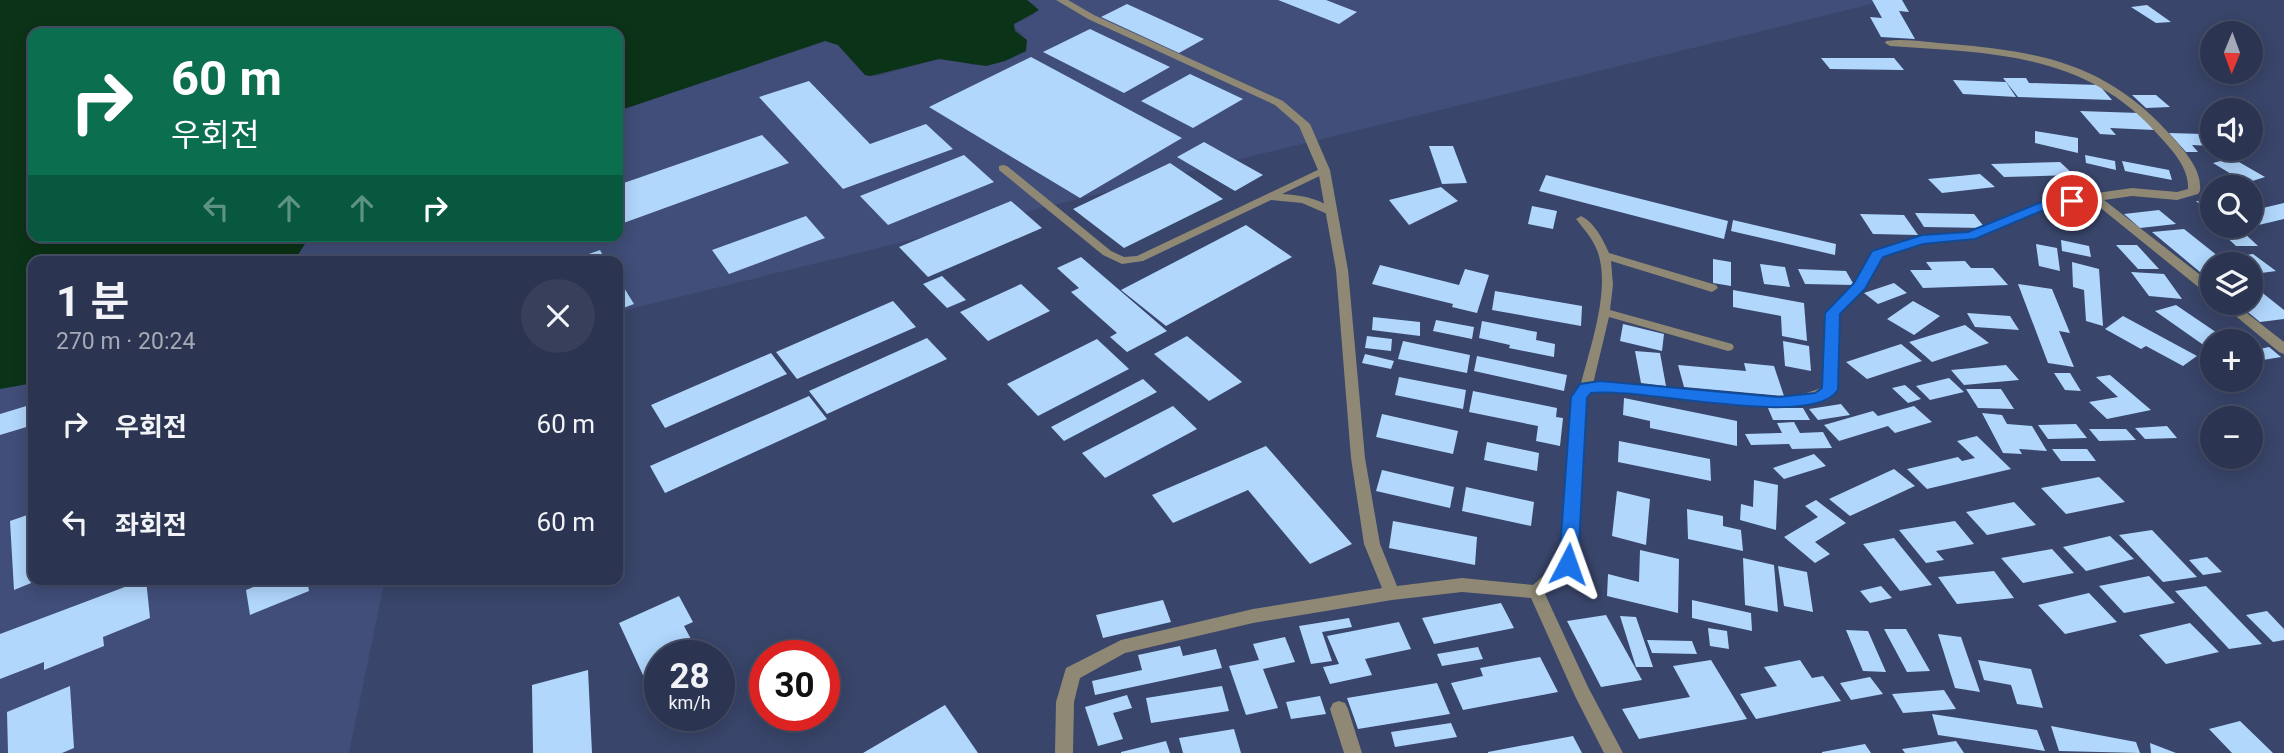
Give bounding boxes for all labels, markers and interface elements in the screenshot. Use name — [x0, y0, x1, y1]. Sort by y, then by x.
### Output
north arrow — [2200, 21, 2263, 84]
map controls — [2200, 21, 2263, 469]
text: 60 m — [171, 50, 282, 107]
icon: right — [56, 56, 147, 147]
button: sound — [2200, 98, 2263, 161]
text: 우회전 — [171, 116, 259, 154]
pin — [2042, 171, 2102, 231]
button: search — [2200, 175, 2263, 238]
icon: arrive — [2053, 182, 2091, 220]
icon: left — [197, 189, 235, 227]
icon: ahead — [270, 189, 308, 227]
icon: ahead — [343, 189, 381, 227]
icon: right — [416, 189, 454, 227]
button: layers — [2200, 252, 2263, 315]
text: 1 분 — [56, 277, 129, 326]
button: close — [521, 279, 595, 353]
text: 270 m · 20:24 — [56, 328, 195, 355]
button: + — [2200, 329, 2263, 392]
icon: right — [56, 405, 94, 443]
button: − — [2200, 406, 2263, 469]
text: 60 m — [537, 409, 595, 439]
text: 우회전 — [115, 412, 187, 442]
icon: left — [56, 503, 94, 541]
text: 60 m — [537, 507, 595, 537]
text: 좌회전 — [115, 510, 187, 540]
position arrow — [1531, 527, 1605, 601]
speed limit sign: 30 — [749, 640, 840, 731]
text: 28 — [669, 656, 710, 697]
text: km/h — [668, 692, 711, 713]

